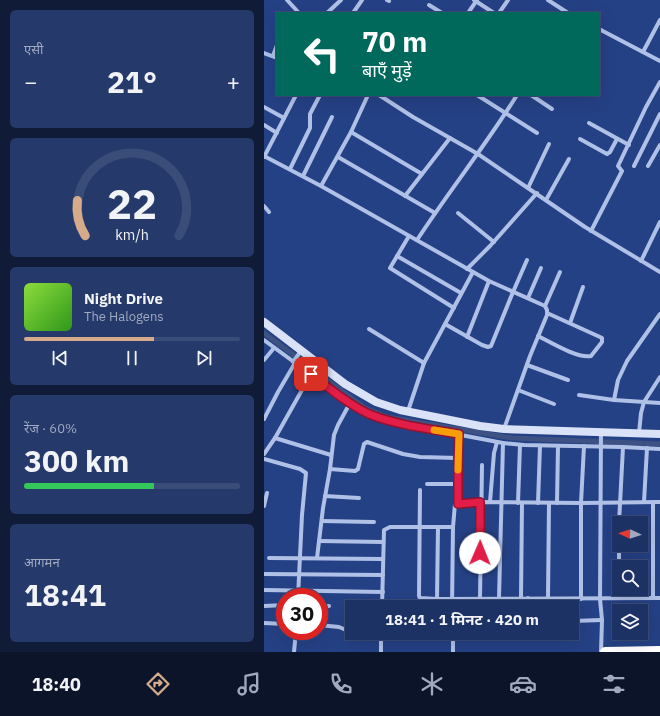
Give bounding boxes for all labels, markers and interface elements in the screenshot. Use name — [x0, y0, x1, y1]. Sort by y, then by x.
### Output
text: 70 m — [362, 23, 427, 60]
icon: left — [296, 28, 348, 80]
text: एसी — [24, 41, 43, 58]
text: बाएँ मुड़ें — [362, 59, 412, 82]
text: 21° — [107, 62, 157, 101]
text: − — [24, 67, 37, 96]
text: + — [227, 67, 240, 96]
text: 22 — [107, 175, 157, 229]
text: km/h — [115, 224, 149, 243]
text: Night Drive — [84, 289, 163, 308]
text: The Halogens — [84, 308, 164, 325]
icon: previous — [49, 347, 71, 369]
icon: pause — [121, 347, 143, 369]
icon: next — [193, 347, 215, 369]
pin — [294, 357, 328, 391]
icon: arrive — [300, 363, 322, 385]
text: रेंज · 60% — [24, 420, 77, 437]
text: 300 km — [24, 441, 129, 480]
north arrow — [612, 516, 648, 552]
map controls — [612, 516, 648, 640]
position arrow — [459, 532, 501, 574]
text: आगमन — [24, 554, 60, 571]
button: search — [612, 560, 648, 596]
text: 18:41 — [24, 575, 106, 614]
speed limit sign: 30 — [276, 588, 328, 640]
button: layers — [612, 604, 648, 640]
text: 18:41 · 1 मिनट · 420 m — [385, 610, 539, 629]
icon: directions — [144, 670, 172, 698]
icon: music — [235, 670, 263, 698]
icon: phone — [327, 670, 355, 698]
icon: climate — [418, 670, 446, 698]
icon: car — [509, 670, 537, 698]
icon: filters — [600, 670, 628, 698]
text: 18:40 — [32, 673, 81, 696]

